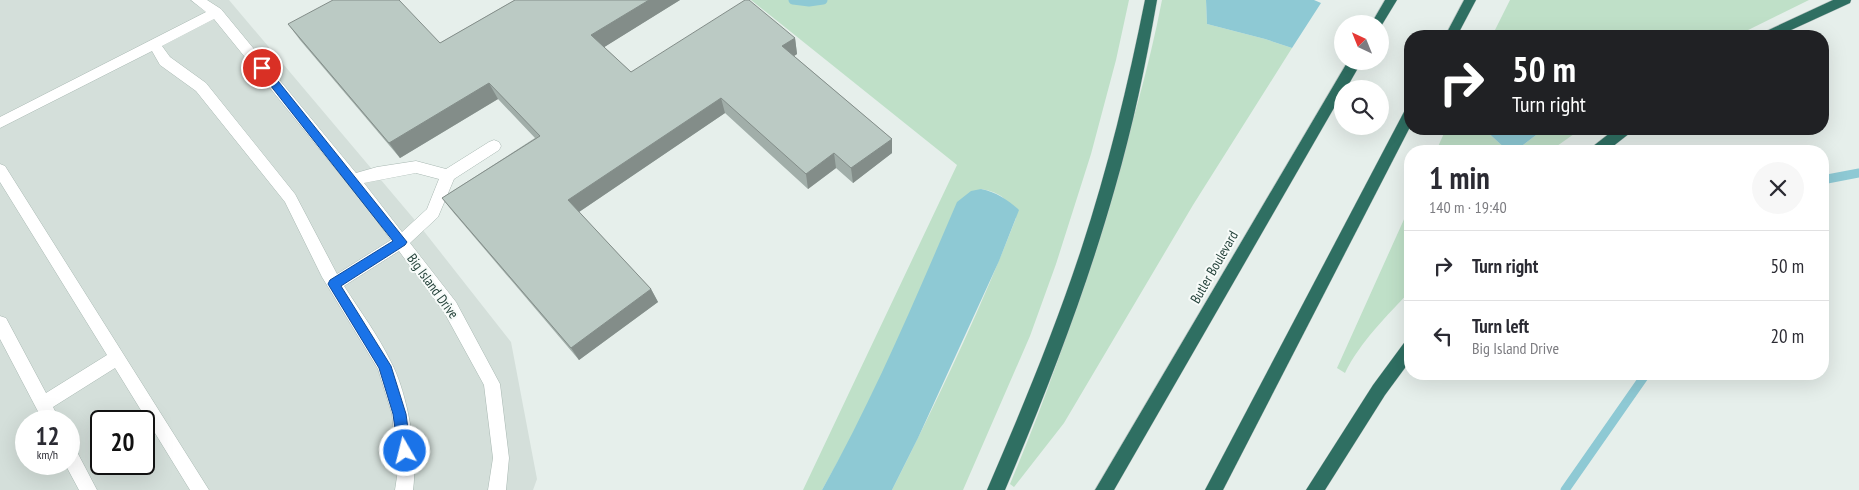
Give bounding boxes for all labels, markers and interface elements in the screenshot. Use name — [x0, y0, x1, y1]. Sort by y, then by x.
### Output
north arrow — [1334, 15, 1389, 70]
map controls — [1334, 15, 1389, 135]
text: 50 m — [1512, 46, 1576, 92]
pin — [241, 47, 283, 89]
icon: right — [1429, 50, 1494, 115]
icon: arrive — [248, 54, 276, 82]
button: search — [1334, 80, 1389, 135]
text: Turn right — [1512, 90, 1586, 118]
text: 1 min — [1429, 158, 1490, 197]
button: close — [1752, 162, 1804, 214]
text: 140 m · 19:40 — [1429, 197, 1507, 217]
street label: Butler Boulevard — [1186, 228, 1242, 306]
street label: Big Island Drive — [403, 250, 463, 322]
icon: right — [1429, 252, 1457, 280]
text: Turn right — [1472, 254, 1538, 278]
text: 50 m — [1771, 254, 1804, 278]
text: Turn left — [1472, 314, 1529, 338]
icon: left — [1429, 322, 1457, 350]
text: 20 m — [1771, 324, 1804, 348]
text: Big Island Drive — [1472, 338, 1559, 358]
speed limit sign: 20 — [90, 410, 155, 475]
text: 12 — [36, 420, 59, 452]
position arrow — [378, 424, 430, 476]
text: km/h — [37, 447, 58, 462]

